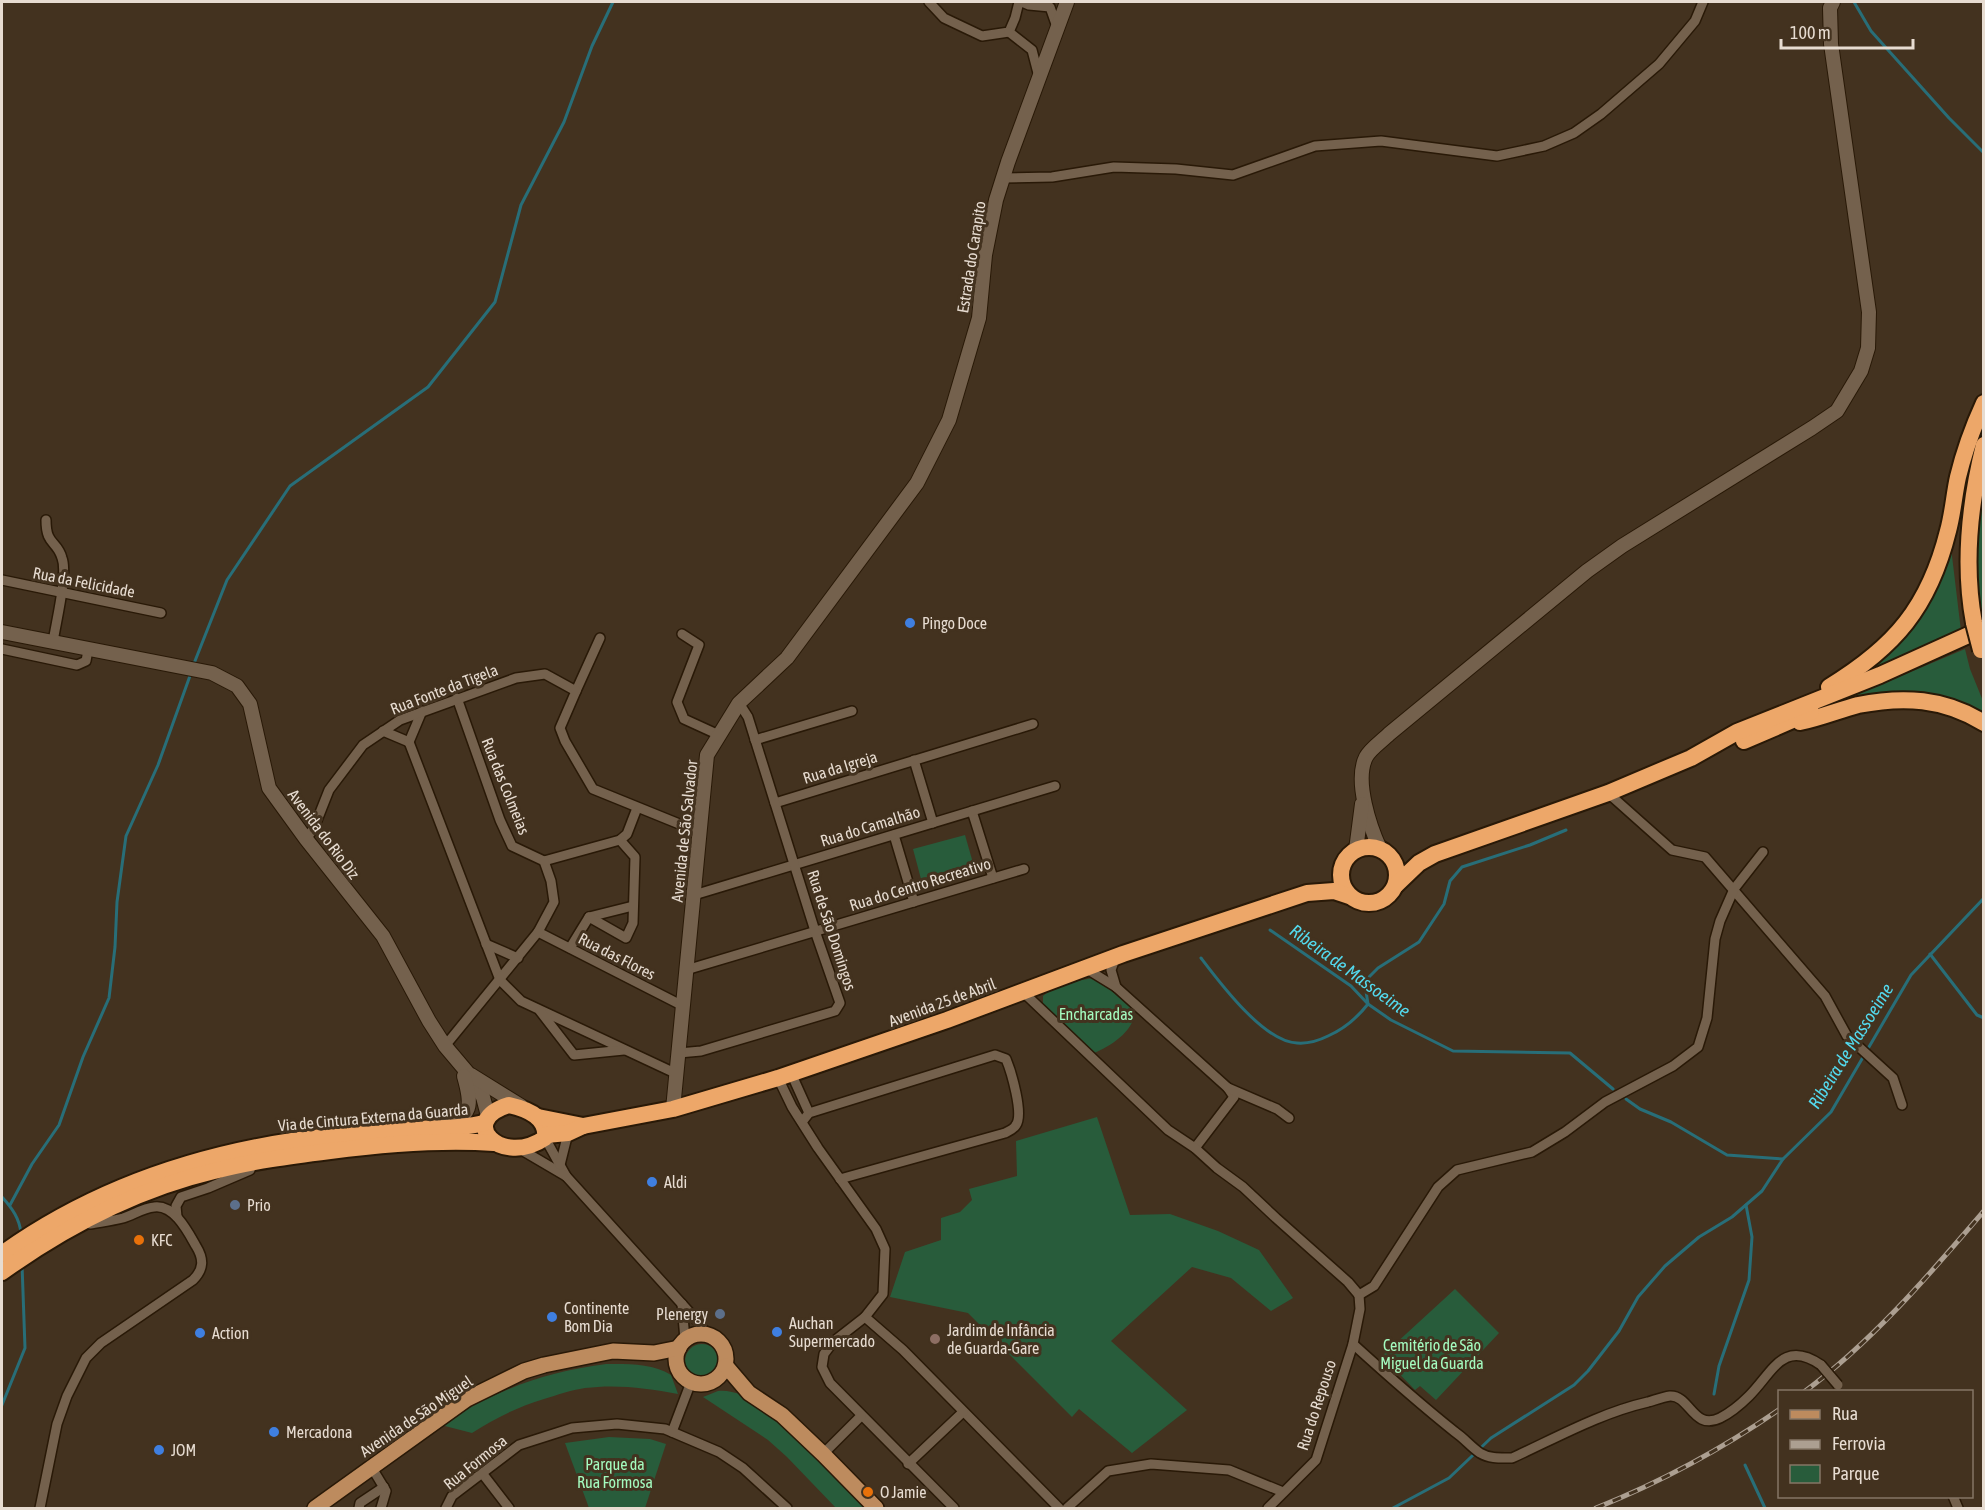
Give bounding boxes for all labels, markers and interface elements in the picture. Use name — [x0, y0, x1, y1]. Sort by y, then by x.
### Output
scale bar — [1781, 12, 1913, 50]
text: 100 m — [1790, 22, 1831, 43]
street label: Estrada do Carapito — [953, 200, 990, 314]
street label: Rua da Felicidade — [32, 563, 136, 601]
place label: Pingo Doce — [922, 614, 987, 633]
marker: Pingo Doce — [903, 616, 917, 630]
street label: Rua Fonte da Tigela — [388, 660, 501, 719]
street label: Rua das Colmeias — [478, 735, 534, 837]
street label: Rua da Igreja — [801, 747, 880, 788]
street label: Avenida de São Salvador — [668, 759, 700, 903]
street label: Avenida do Rio Diz — [285, 786, 364, 882]
street label: Rua do Camalhão — [818, 802, 922, 850]
street label: Rua do Centro Recreativo — [847, 854, 993, 914]
street label: Rua de São Domingos — [803, 868, 860, 993]
water label: Ribeira de Massoeime — [1286, 920, 1415, 1021]
street label: Rua das Flores — [576, 929, 659, 983]
street label: Avenida 25 de Abril — [886, 974, 999, 1030]
water label: Ribeira de Massoeime — [1804, 979, 1898, 1112]
park label: Encharcadas — [1059, 1005, 1134, 1023]
street label: Via de Cintura Externa da Guarda — [277, 1100, 469, 1134]
place label: Aldi — [664, 1173, 687, 1191]
marker: Aldi — [645, 1175, 659, 1189]
place label: Prio — [247, 1196, 271, 1214]
marker: Prio — [228, 1198, 242, 1212]
place label: KFC — [151, 1231, 173, 1249]
marker: KFC — [132, 1233, 146, 1247]
place label: Continente Bom Dia — [564, 1299, 629, 1335]
place label: Plenergy — [656, 1305, 708, 1324]
marker: Plenergy — [713, 1307, 727, 1321]
marker: Continente Bom Dia — [545, 1310, 559, 1324]
place label: Auchan Supermercado — [789, 1314, 875, 1351]
place label: Jardim de Infância de Guarda-Gare — [947, 1321, 1055, 1357]
place label: Action — [212, 1324, 249, 1342]
marker: Auchan Supermercado — [770, 1325, 784, 1339]
marker: Action — [193, 1326, 207, 1340]
marker: Jardim de Infância de Guarda-Gare — [928, 1332, 942, 1346]
park label: Cemitério de São Miguel da Guarda — [1380, 1336, 1484, 1373]
street label: Rua do Repouso — [1293, 1358, 1340, 1453]
street label: Avenida de São Miguel — [356, 1371, 477, 1461]
legend — [1778, 1390, 1973, 1498]
text: Rua — [1832, 1403, 1858, 1424]
place label: Mercadona — [286, 1423, 352, 1441]
marker: Mercadona — [267, 1425, 281, 1439]
street label: Rua Formosa — [440, 1431, 510, 1493]
text: Ferrovia — [1832, 1433, 1886, 1454]
place label: JOM — [171, 1441, 196, 1459]
marker: JOM — [152, 1443, 166, 1457]
park label: Parque da Rua Formosa — [577, 1455, 653, 1491]
text: Parque — [1832, 1463, 1880, 1484]
place label: O Jamie — [880, 1483, 927, 1501]
marker: O Jamie — [861, 1485, 875, 1499]

